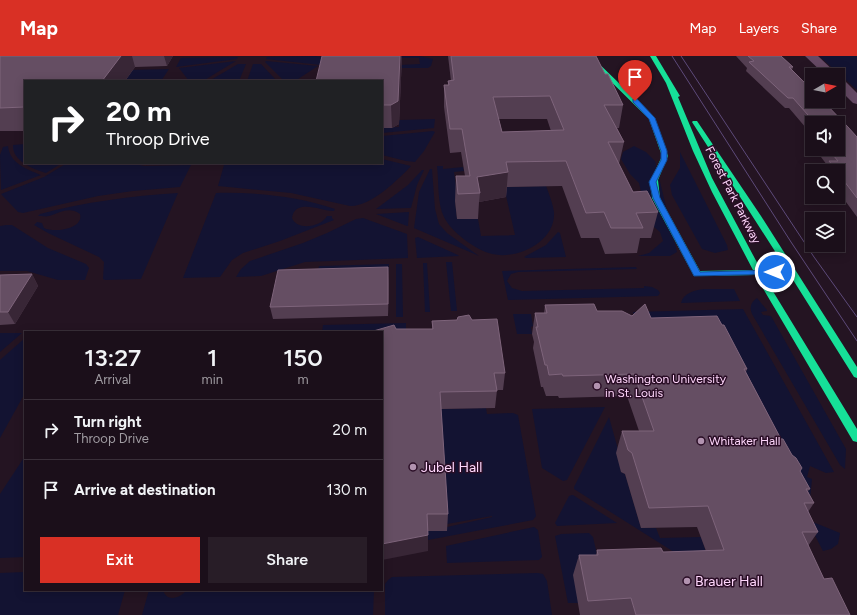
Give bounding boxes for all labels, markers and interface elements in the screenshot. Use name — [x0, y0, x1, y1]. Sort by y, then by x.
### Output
text: Map — [20, 17, 58, 40]
text: Map — [689, 20, 717, 37]
text: Layers — [739, 20, 779, 37]
text: Share — [801, 20, 837, 37]
pin — [618, 60, 652, 101]
icon: arrive — [624, 66, 646, 88]
north arrow — [805, 68, 845, 108]
map controls — [805, 68, 845, 252]
text: 20 m — [106, 94, 171, 128]
icon: right — [40, 96, 92, 148]
button: sound — [805, 116, 845, 156]
text: Throop Drive — [106, 128, 210, 150]
street label: Forest Park Parkway — [702, 144, 764, 247]
button: search — [805, 164, 845, 204]
button: layers — [805, 212, 845, 252]
position arrow — [754, 251, 796, 293]
text: 13:27 — [84, 343, 141, 372]
text: 1 — [207, 343, 217, 372]
text: 150 — [283, 343, 323, 372]
text: Arrival — [94, 372, 131, 387]
text: min — [202, 372, 223, 387]
text: m — [297, 372, 308, 387]
place label: Washington University in St. Louis — [605, 372, 727, 400]
marker: Washington University in St. Louis — [592, 381, 602, 391]
text: Turn right — [74, 413, 142, 431]
icon: right — [40, 419, 62, 441]
text: 20 m — [333, 421, 367, 439]
text: Throop Drive — [74, 431, 149, 446]
place label: Whitaker Hall — [709, 434, 780, 448]
marker: Whitaker Hall — [696, 436, 706, 446]
place label: Jubel Hall — [421, 459, 482, 476]
marker: Jubel Hall — [408, 462, 418, 472]
icon: arrive — [40, 479, 62, 501]
text: Arrive at destination — [74, 481, 215, 499]
text: 130 m — [327, 481, 367, 499]
button: Exit — [40, 537, 200, 583]
button: Share — [208, 537, 367, 583]
place label: Brauer Hall — [695, 573, 763, 590]
marker: Brauer Hall — [682, 576, 692, 586]

